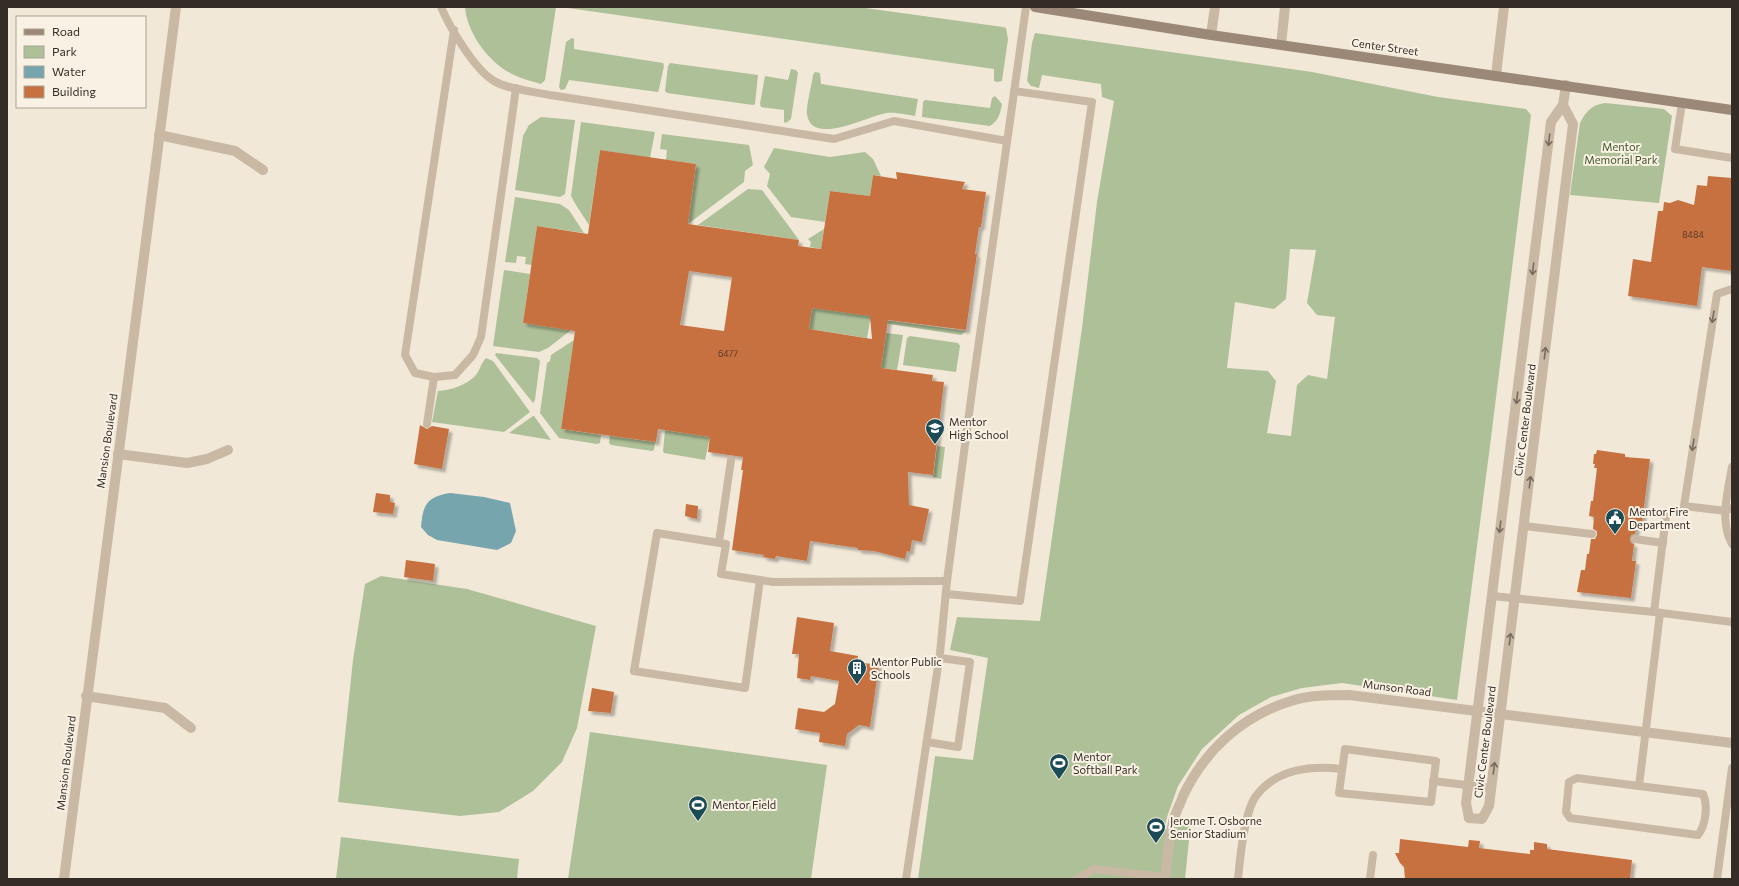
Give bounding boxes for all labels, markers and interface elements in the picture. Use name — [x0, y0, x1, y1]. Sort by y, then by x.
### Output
legend — [16, 16, 146, 108]
text: Road — [52, 24, 80, 38]
street label: Center Street — [1351, 35, 1420, 58]
text: Park — [52, 44, 78, 58]
text: Water — [52, 64, 86, 78]
text: Building — [52, 84, 96, 98]
one-way arrow — [1545, 133, 1553, 146]
park label: Mentor Memorial Park — [1584, 140, 1658, 166]
house number: 8484 — [1682, 229, 1704, 240]
one-way arrow — [1529, 262, 1537, 275]
one-way arrow — [1709, 310, 1717, 323]
one-way arrow — [1541, 347, 1549, 360]
house number: 6477 — [718, 348, 738, 359]
street label: Civic Center Boulevard — [1511, 363, 1538, 477]
one-way arrow — [1513, 391, 1520, 404]
street label: Mansion Boulevard — [93, 393, 120, 489]
place label: Mentor High School — [949, 415, 1009, 441]
school or university icon: Mentor High School — [924, 417, 946, 445]
one-way arrow — [1689, 438, 1697, 451]
one-way arrow — [1526, 476, 1534, 489]
place label: Mentor Fire Department — [1629, 505, 1691, 531]
public building icon: Mentor Fire Department — [1604, 507, 1626, 535]
one-way arrow — [1497, 520, 1504, 533]
one-way arrow — [1506, 633, 1514, 646]
place label: Mentor Public Schools — [871, 655, 942, 681]
building icon: Mentor Public Schools — [846, 657, 868, 685]
street label: Munson Road — [1362, 677, 1432, 698]
street label: Civic Center Boulevard — [1471, 685, 1498, 799]
street label: Mansion Boulevard — [53, 715, 78, 811]
place label: Mentor Softball Park — [1073, 750, 1138, 776]
sports icon: Mentor Softball Park — [1048, 752, 1070, 780]
one-way arrow — [1490, 762, 1497, 775]
sports icon: Mentor Field — [687, 794, 709, 822]
place label: Mentor Field — [712, 798, 776, 811]
place label: Jerome T. Osborne Senior Stadium — [1170, 814, 1262, 840]
sports icon: Jerome T. Osborne Senior Stadium — [1145, 816, 1167, 844]

